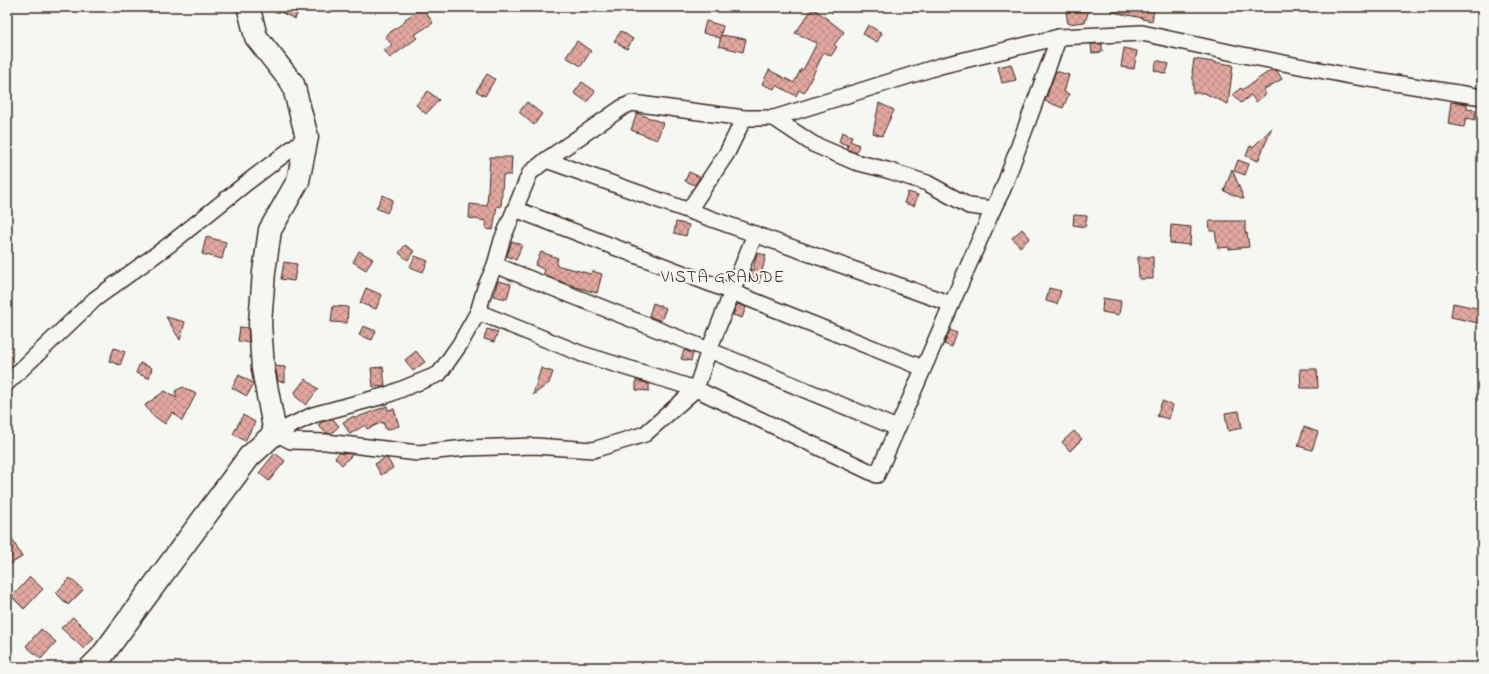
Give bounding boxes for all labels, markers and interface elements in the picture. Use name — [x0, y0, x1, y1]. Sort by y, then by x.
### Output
district label: VISTA GRANDE — [660, 265, 785, 290]

